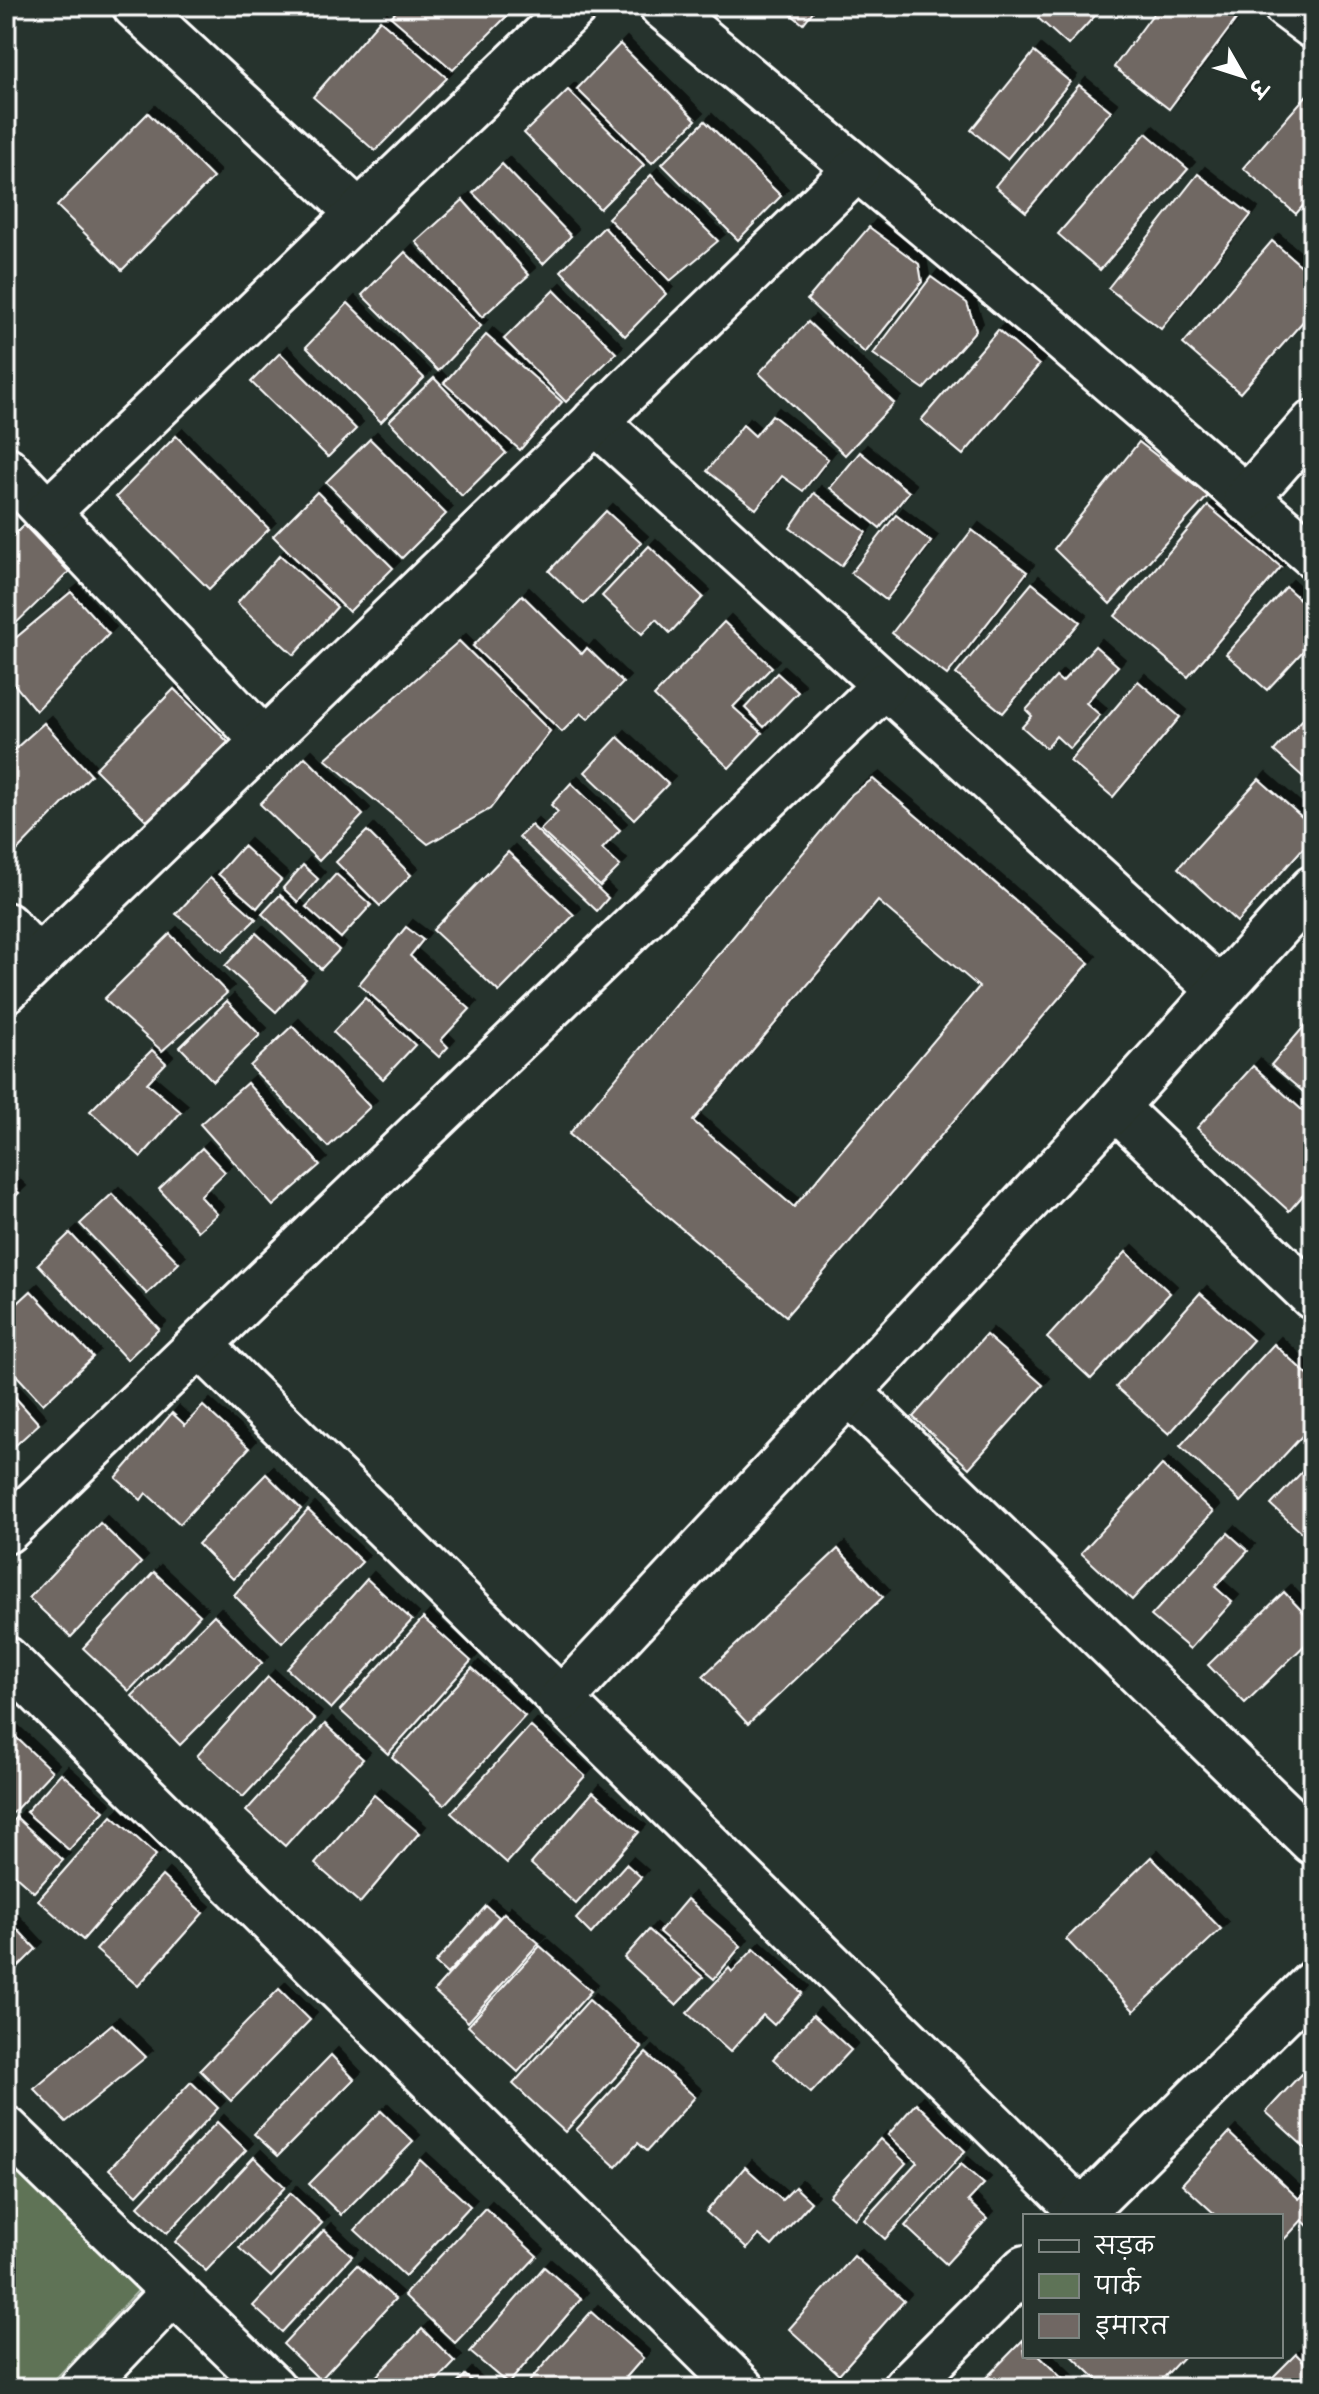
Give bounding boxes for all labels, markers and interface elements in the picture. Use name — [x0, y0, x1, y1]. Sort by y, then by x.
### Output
north arrow — [1203, 36, 1283, 116]
text: उ — [1240, 71, 1274, 104]
legend — [1023, 2214, 1283, 2358]
text: सड़क — [1093, 2232, 1156, 2263]
text: पार्क — [1093, 2267, 1142, 2303]
text: इमारत — [1095, 2312, 1170, 2343]

